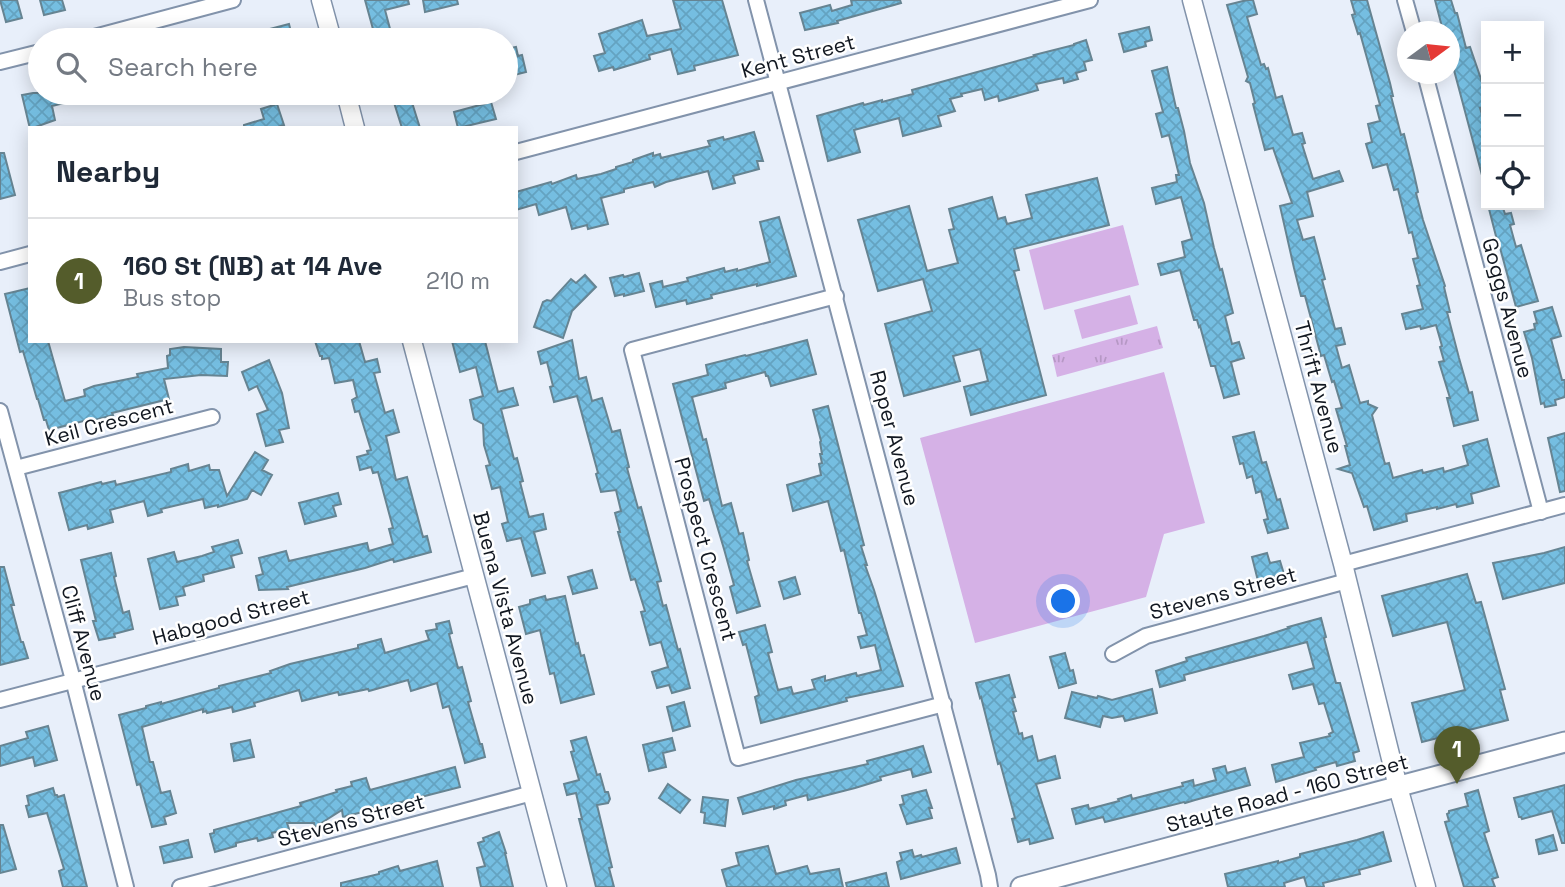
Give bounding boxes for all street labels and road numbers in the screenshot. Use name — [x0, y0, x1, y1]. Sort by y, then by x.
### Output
street label: Kent Street — [738, 28, 858, 84]
street label: Goggs Avenue — [1476, 235, 1540, 381]
street label: Thrift Avenue — [1288, 318, 1350, 456]
street label: Roper Avenue — [864, 367, 926, 509]
street label: Keil Crescent — [42, 392, 176, 452]
street label: Prospect Crescent — [668, 454, 744, 644]
street label: Buena Vista Avenue — [467, 508, 545, 708]
street label: Stevens Street — [1147, 560, 1299, 626]
street label: Cliff Avenue — [56, 582, 112, 704]
street label: Habgood Street — [149, 583, 313, 651]
street label: Stayte Road - 160 Street — [1163, 748, 1411, 838]
street label: Stevens Street — [275, 787, 427, 853]

